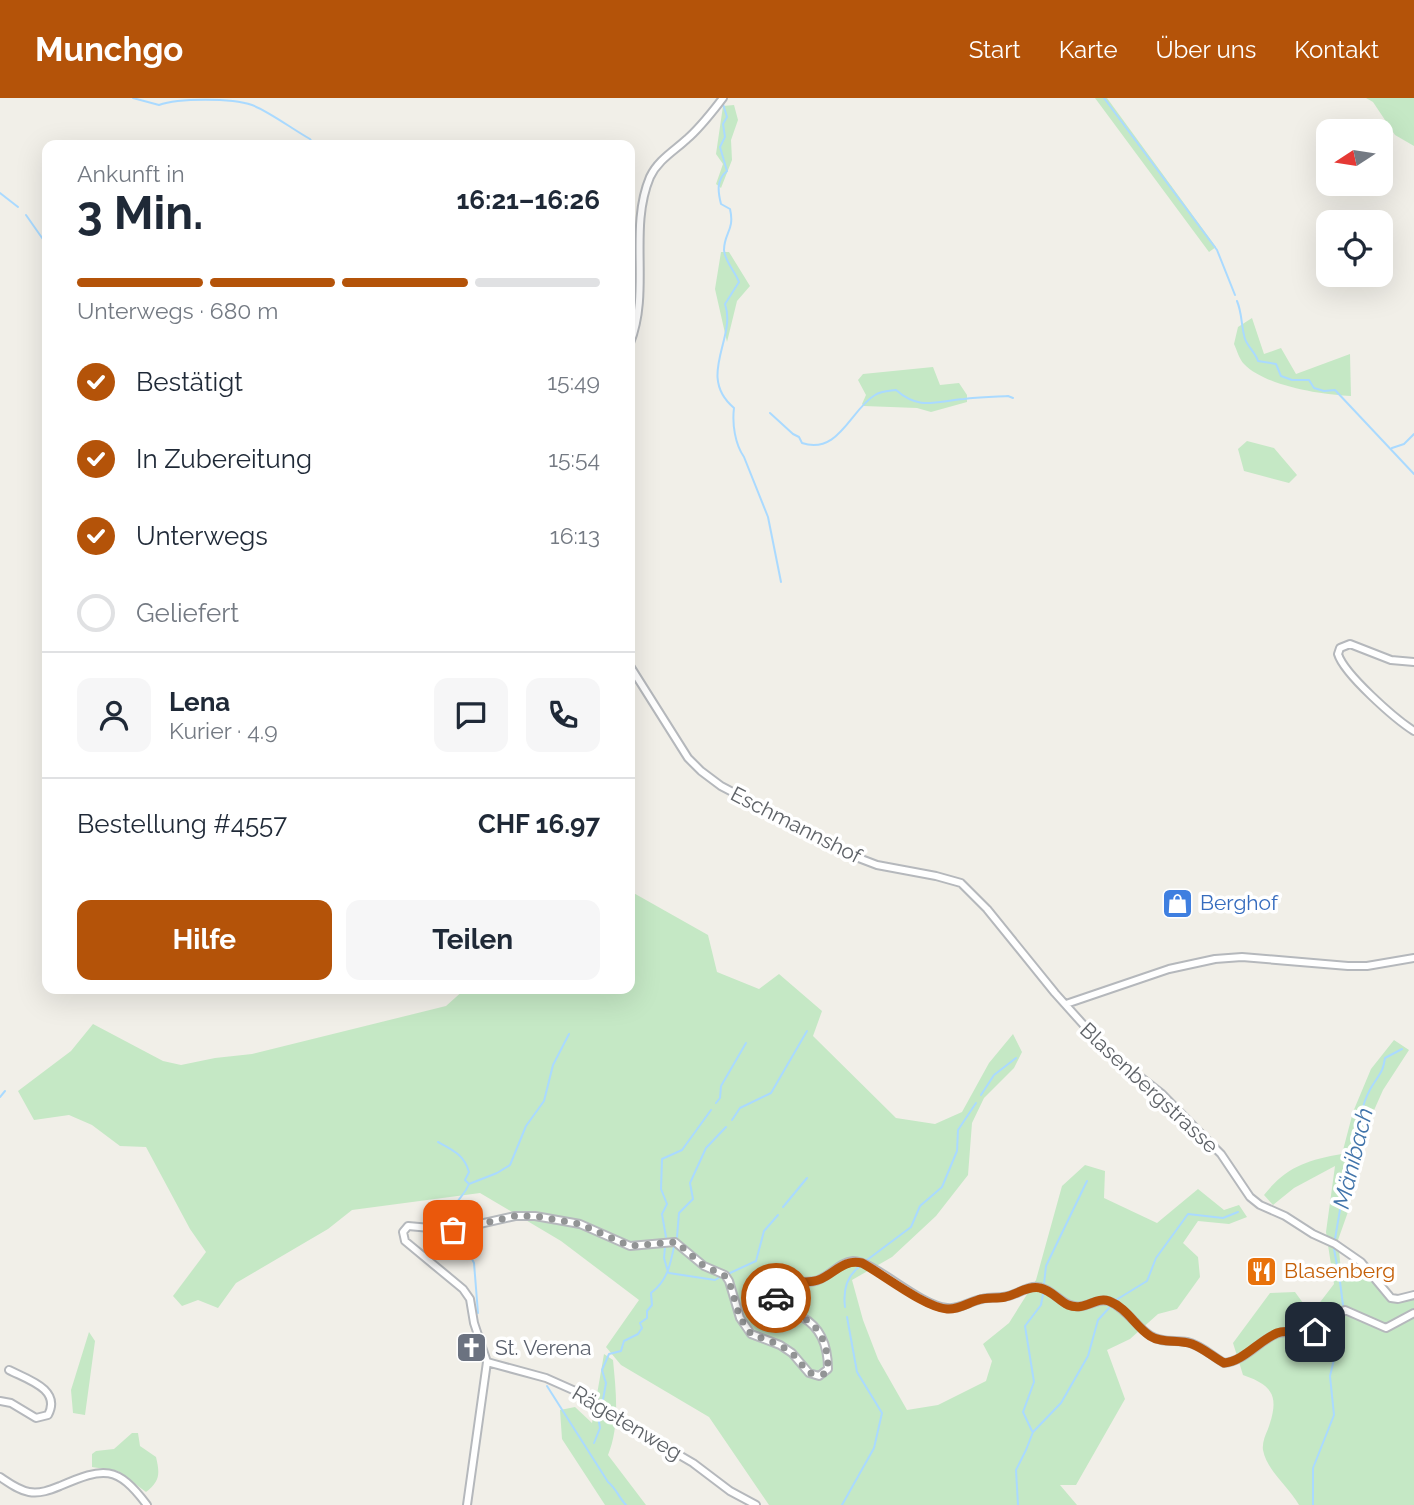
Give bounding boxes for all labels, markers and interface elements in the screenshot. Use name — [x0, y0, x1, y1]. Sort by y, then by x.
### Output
text: Munchgo — [35, 30, 183, 69]
text: Start — [969, 35, 1021, 64]
text: Karte — [1059, 35, 1118, 64]
text: Über uns — [1156, 35, 1256, 64]
text: Kontakt — [1294, 35, 1379, 64]
north arrow — [1316, 119, 1393, 196]
map controls — [1316, 119, 1393, 287]
text: Ankunft in — [77, 160, 185, 187]
text: 16:21–16:26 — [456, 185, 600, 215]
text: 3 Min. — [77, 186, 203, 240]
button: locate — [1316, 210, 1393, 287]
text: Unterwegs · 680 m — [77, 297, 278, 324]
icon: check — [77, 363, 115, 401]
text: Bestätigt — [136, 367, 243, 397]
text: 15:49 — [547, 368, 600, 395]
icon: check — [77, 440, 115, 478]
text: In Zubereitung — [136, 444, 312, 474]
text: 15:54 — [548, 445, 600, 472]
icon: check — [77, 517, 115, 555]
text: Unterwegs — [136, 521, 268, 551]
text: 16:13 — [550, 522, 600, 549]
text: Geliefert — [136, 598, 239, 628]
button: person — [77, 678, 151, 752]
button: chat — [434, 678, 508, 752]
button: phone — [526, 678, 600, 752]
text: Lena — [169, 687, 230, 717]
text: Kurier · 4.9 — [169, 717, 278, 744]
street label: Eschmannshof — [727, 781, 867, 869]
text: Bestellung #4557 — [77, 809, 287, 839]
text: CHF 16.97 — [478, 809, 600, 839]
shop icon: Berghof — [1160, 886, 1194, 920]
place label: Berghof — [1200, 890, 1279, 915]
button: Hilfe — [77, 900, 332, 980]
button: Teilen — [346, 900, 600, 980]
street label: Blasenbergstrasse — [1075, 1017, 1224, 1158]
water label: Mänibach — [1327, 1105, 1378, 1211]
pin — [423, 1200, 483, 1260]
icon: bag — [434, 1211, 472, 1249]
restaurant icon: Blasenberg — [1244, 1254, 1278, 1288]
place label: Blasenberg — [1284, 1258, 1395, 1283]
courier — [741, 1263, 811, 1333]
icon: car — [757, 1279, 795, 1317]
pin — [1285, 1302, 1345, 1362]
icon: home — [1296, 1313, 1334, 1351]
church icon: St. Verena — [455, 1331, 489, 1365]
place label: St. Verena — [495, 1335, 591, 1360]
street label: Rägetenweg — [568, 1380, 687, 1465]

